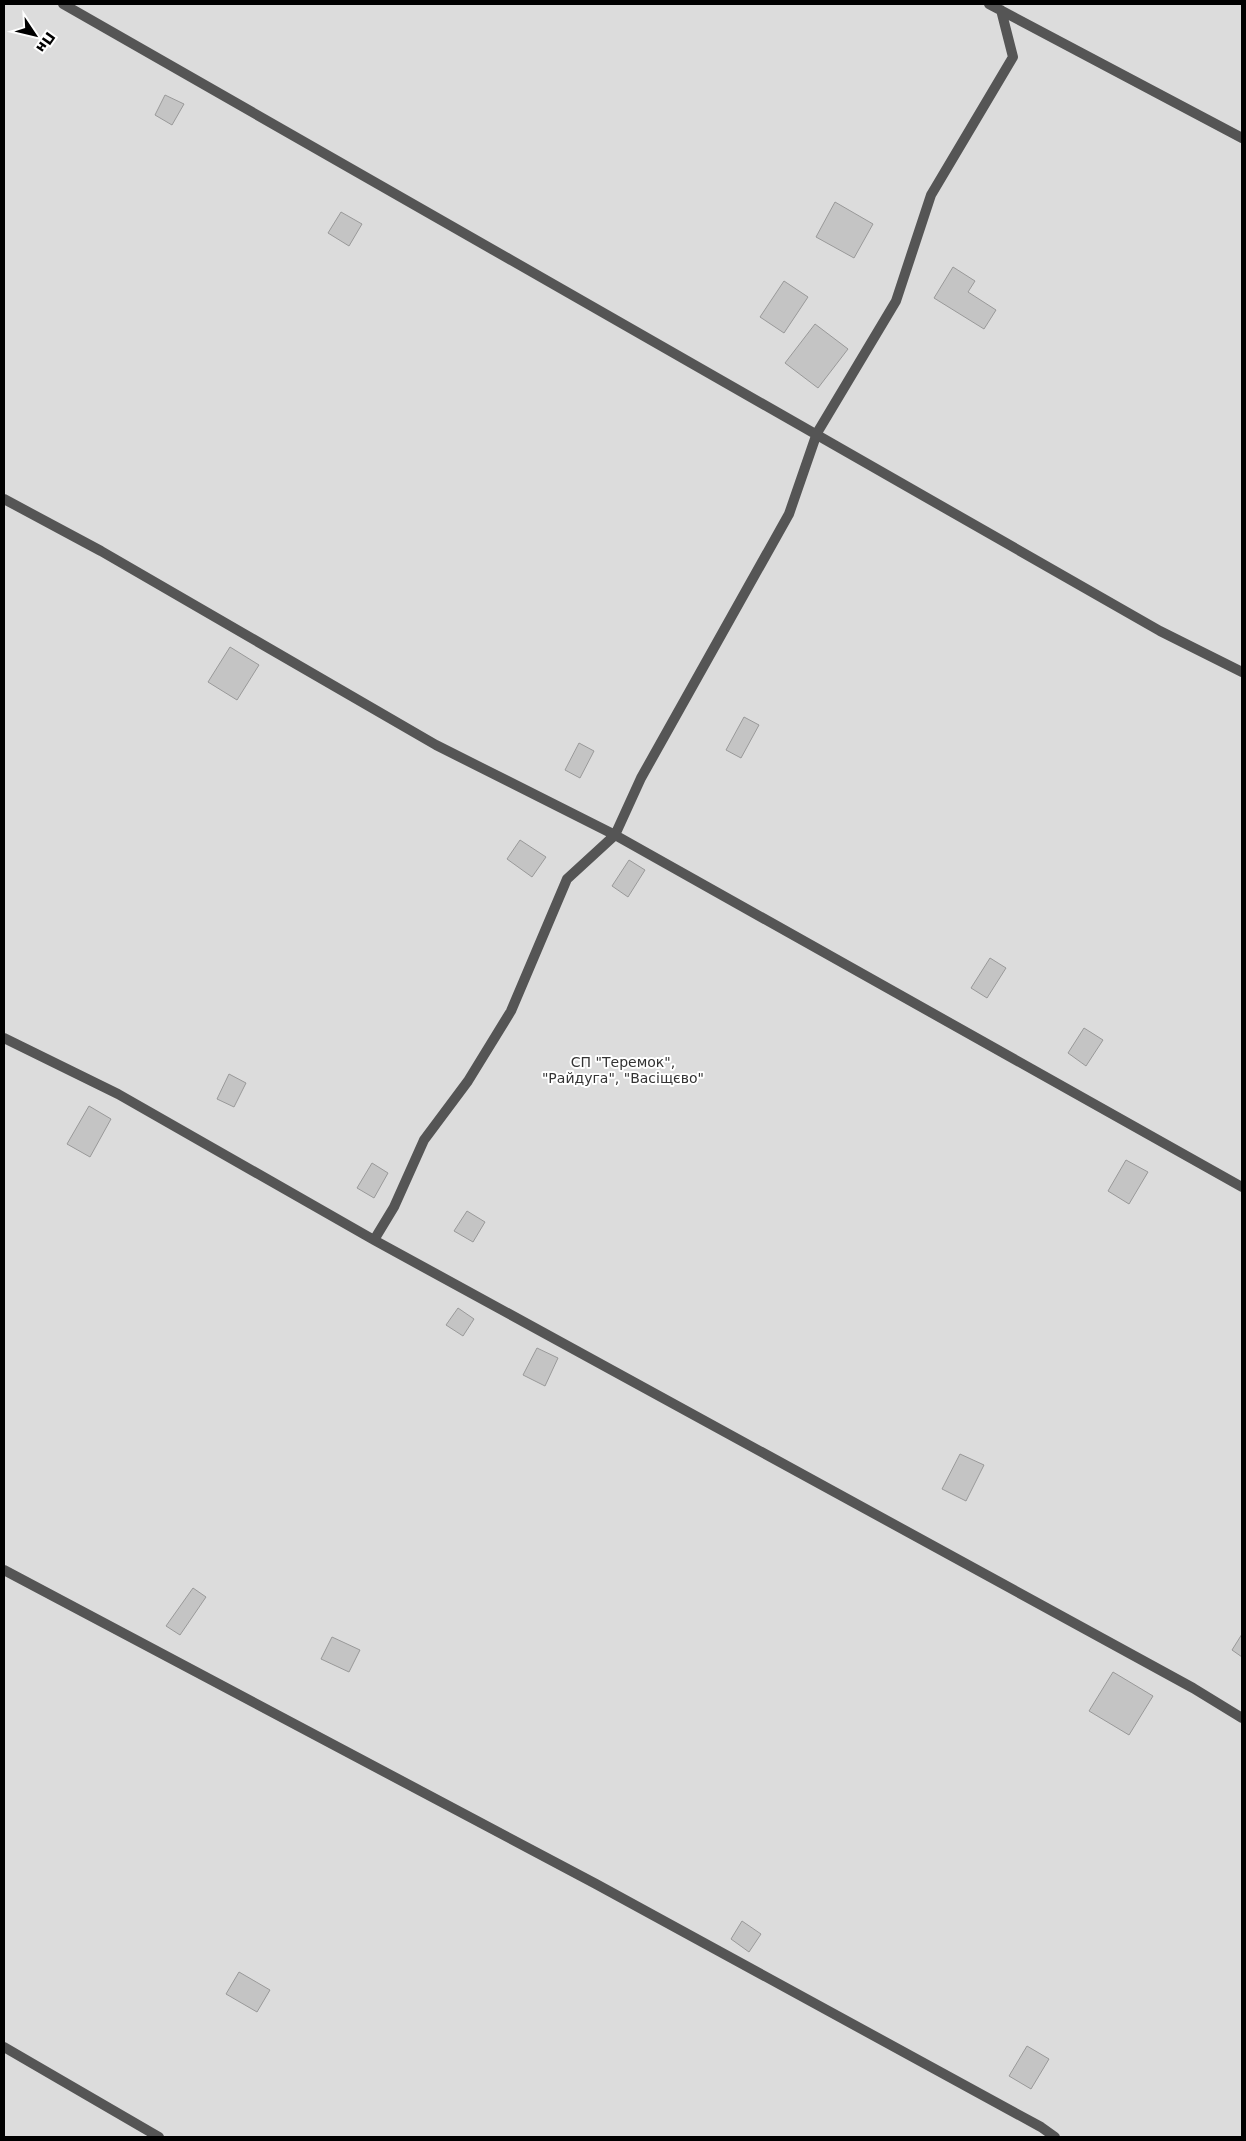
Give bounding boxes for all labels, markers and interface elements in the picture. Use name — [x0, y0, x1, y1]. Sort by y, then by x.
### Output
north arrow — [10, 10, 60, 60]
text: Пн — [33, 29, 58, 56]
park label: СП "Теремок", "Райдуга", "Васіщєво" — [542, 1054, 704, 1086]

